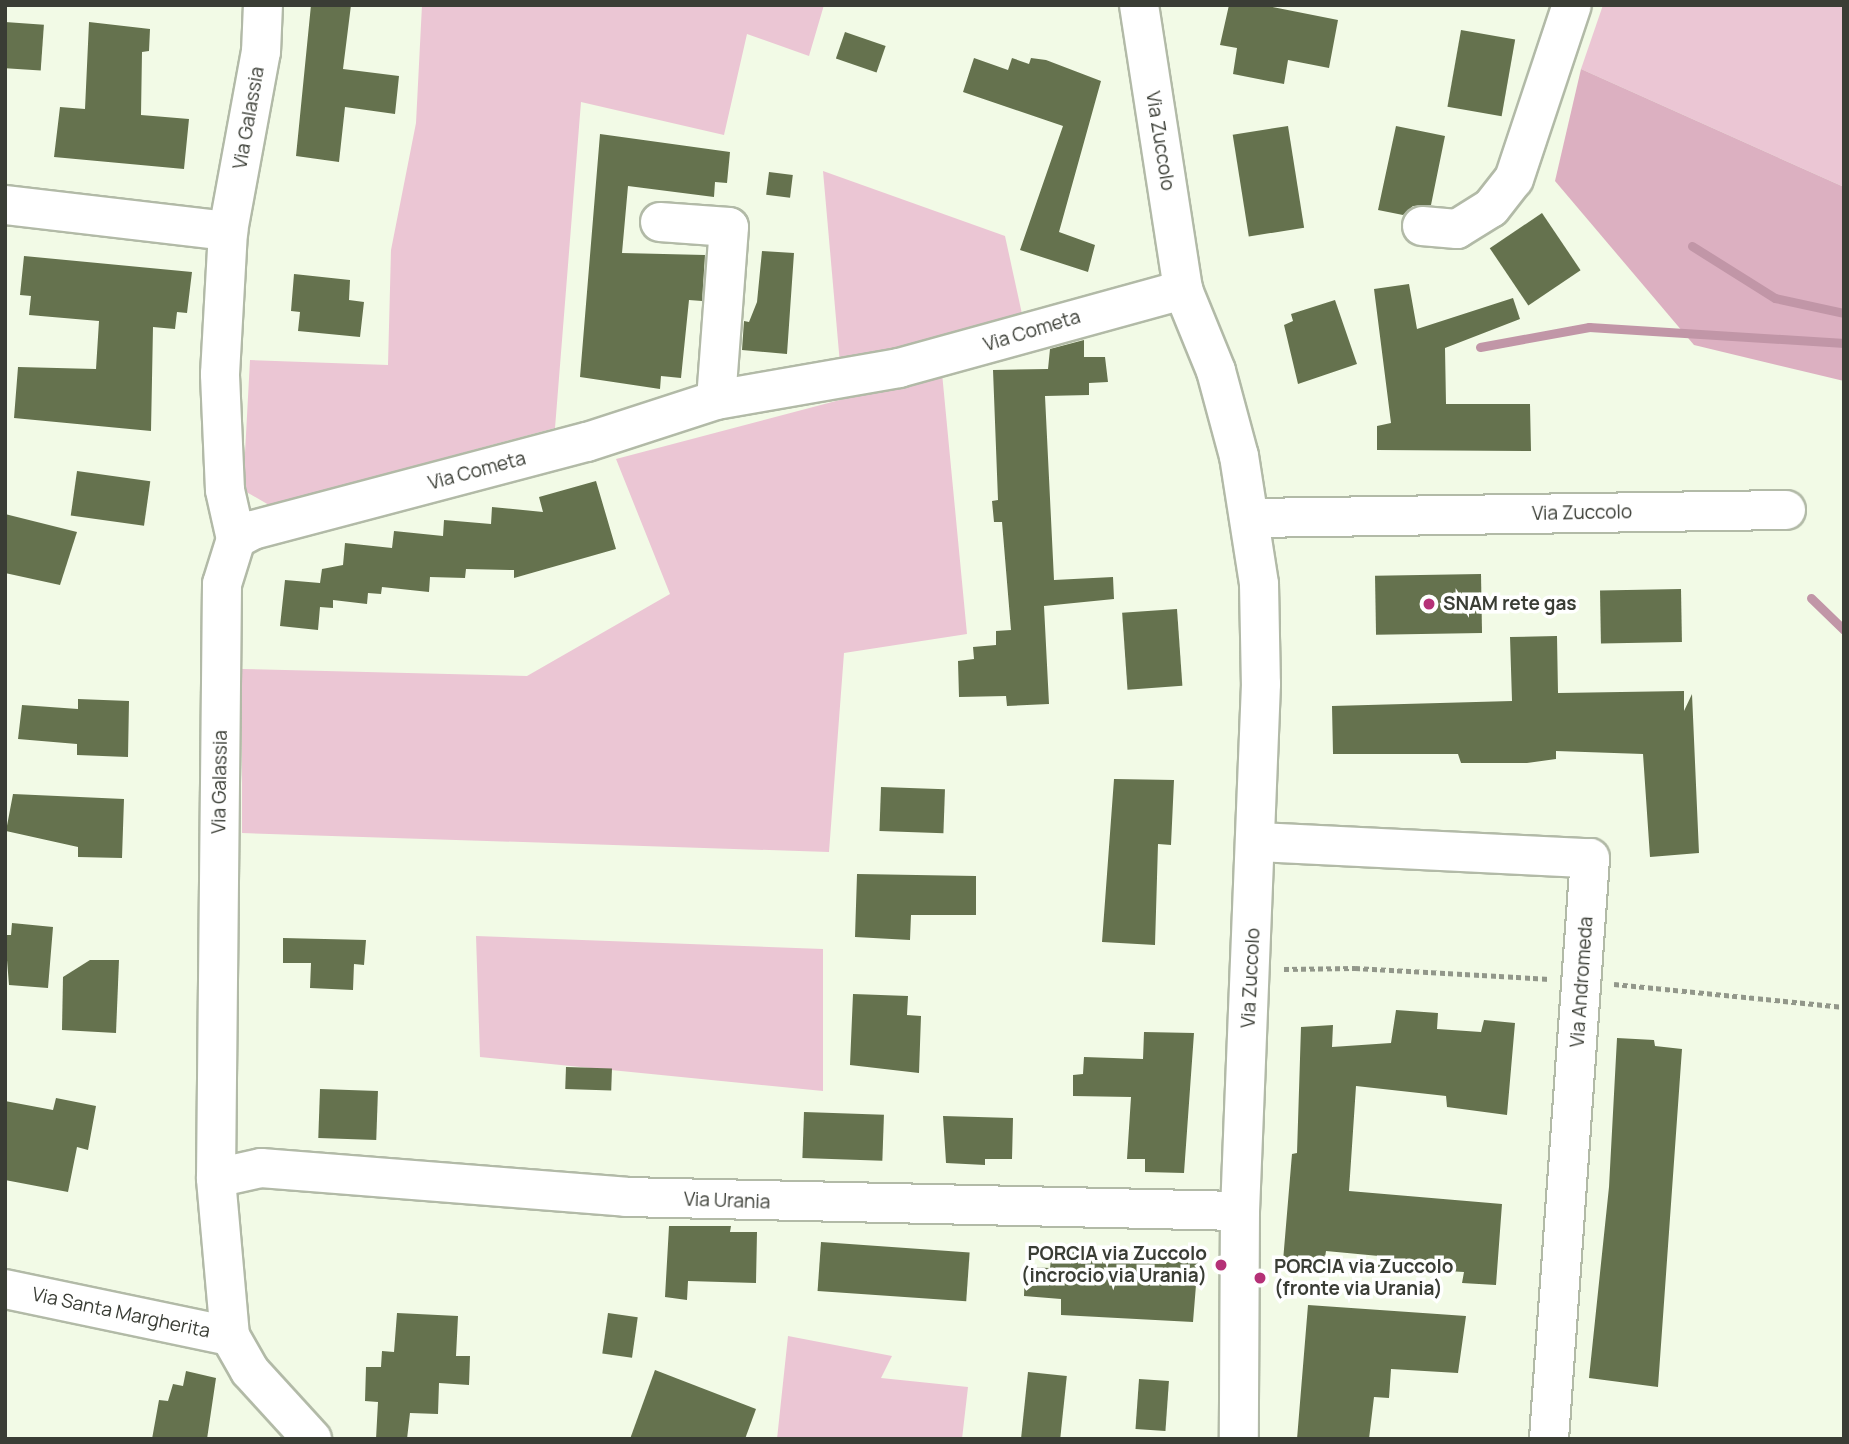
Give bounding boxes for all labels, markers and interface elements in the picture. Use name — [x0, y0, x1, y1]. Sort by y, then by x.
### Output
street label: Via Galassia — [229, 65, 269, 171]
street label: Via Zuccolo — [1141, 90, 1179, 192]
street label: Via Cometa — [981, 305, 1083, 357]
street label: Via Cometa — [426, 447, 528, 495]
street label: Via Zuccolo — [1532, 501, 1632, 525]
place label: SNAM rete gas — [1443, 593, 1577, 615]
marker: SNAM rete gas — [1421, 596, 1437, 612]
street label: Via Galassia — [208, 730, 232, 834]
street label: Via Andromeda — [1566, 916, 1598, 1048]
street label: Via Zuccolo — [1237, 927, 1265, 1029]
street label: Via Urania — [683, 1188, 771, 1214]
place label: PORCIA via Zuccolo (incrocio via Urania) — [1021, 1243, 1207, 1287]
place label: PORCIA via Zuccolo (fronte via Urania) — [1274, 1256, 1454, 1300]
marker: PORCIA via Zuccolo (incrocio via Urania) — [1213, 1257, 1229, 1273]
marker: PORCIA via Zuccolo (fronte via Urania) — [1252, 1270, 1268, 1286]
street label: Via Santa Margherita — [30, 1283, 212, 1343]

